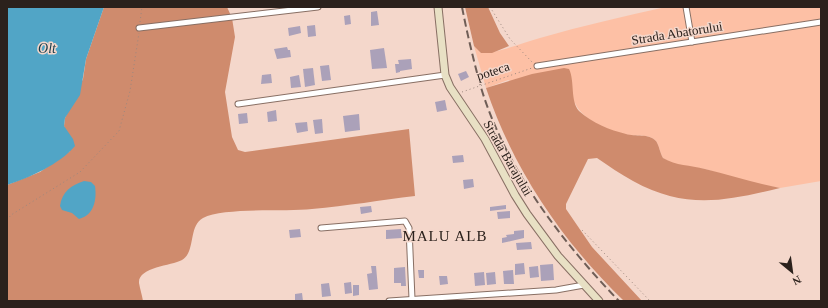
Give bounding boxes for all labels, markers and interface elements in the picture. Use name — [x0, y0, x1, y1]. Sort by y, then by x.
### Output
street label: Strada Abatorului — [630, 18, 724, 48]
water label: Olt — [38, 41, 57, 56]
street label: poteca — [475, 59, 512, 83]
street label: Strada Barajului — [480, 118, 536, 199]
district label: MALU ALB — [402, 228, 488, 244]
north arrow — [772, 252, 812, 292]
text: N — [790, 274, 803, 288]

